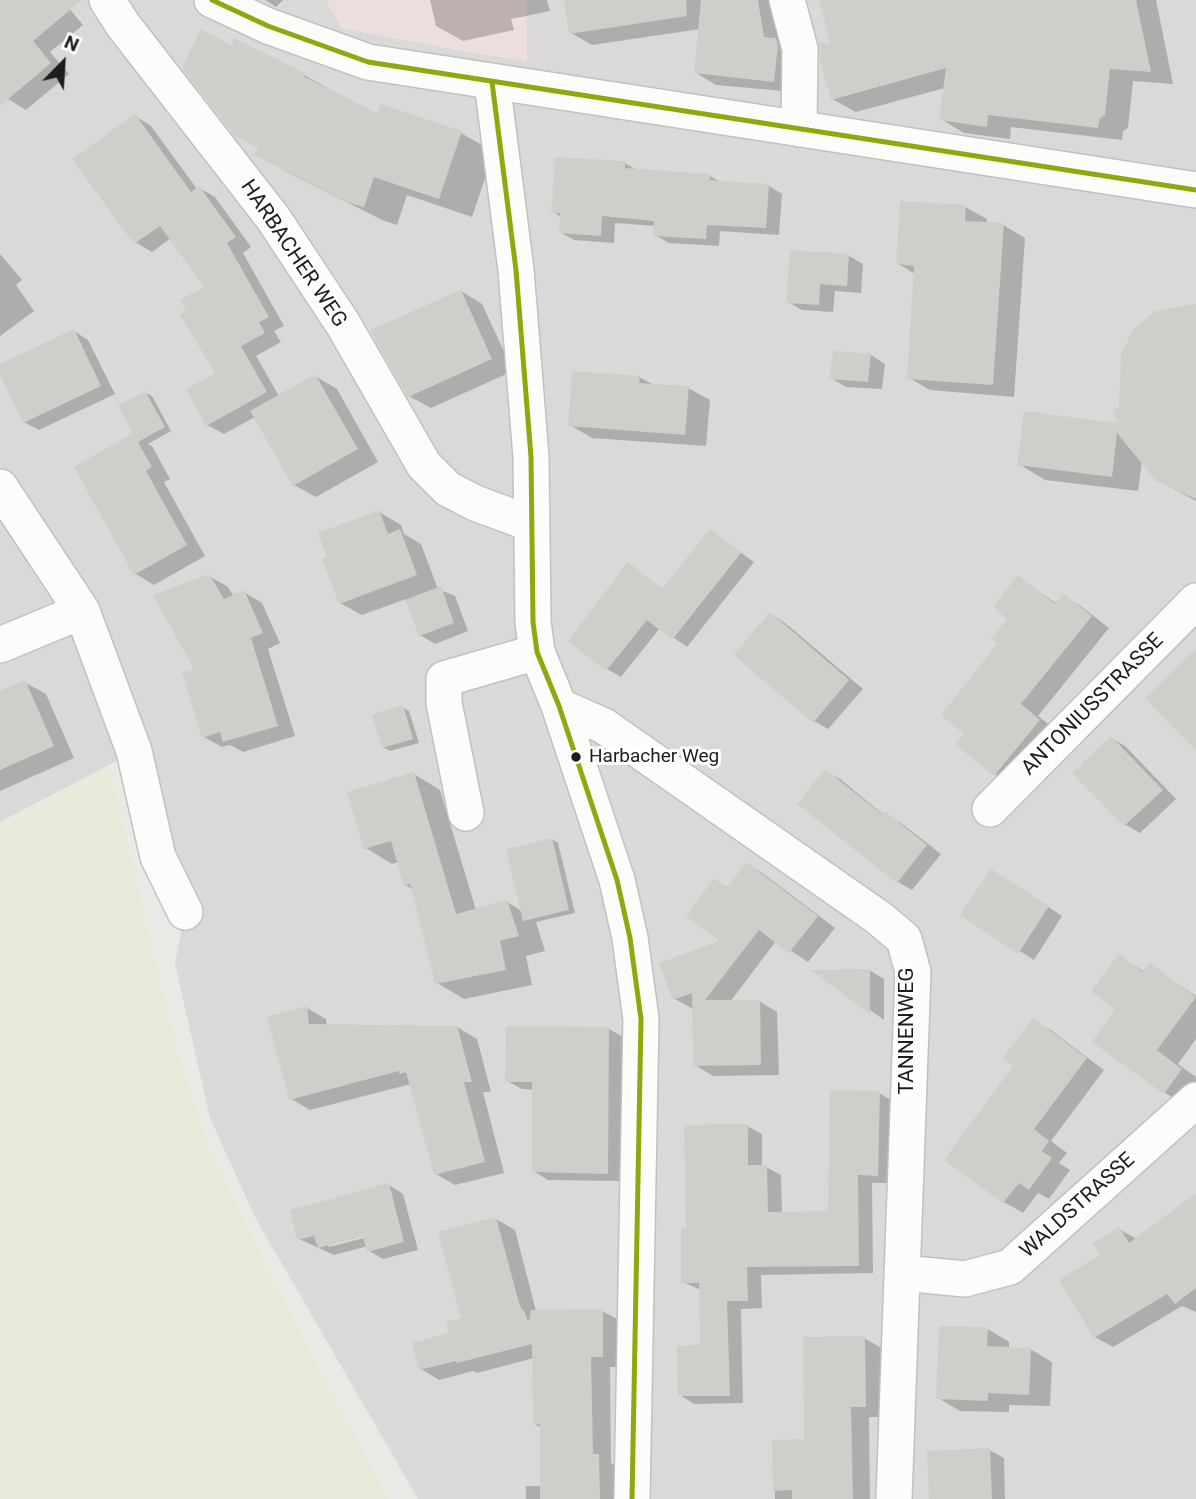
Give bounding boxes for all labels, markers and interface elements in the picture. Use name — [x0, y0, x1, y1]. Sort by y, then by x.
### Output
north arrow — [28, 28, 98, 98]
text: N — [61, 30, 83, 57]
street label: HARBACHER WEG — [234, 176, 352, 332]
street label: ANTONIUSSTRASSE — [1017, 629, 1169, 781]
place label: Harbacher Weg — [589, 746, 719, 768]
marker: Harbacher Weg — [569, 750, 583, 764]
street label: TANNENWEG — [895, 967, 921, 1095]
street label: WALDSTRASSE — [1016, 1148, 1140, 1264]

